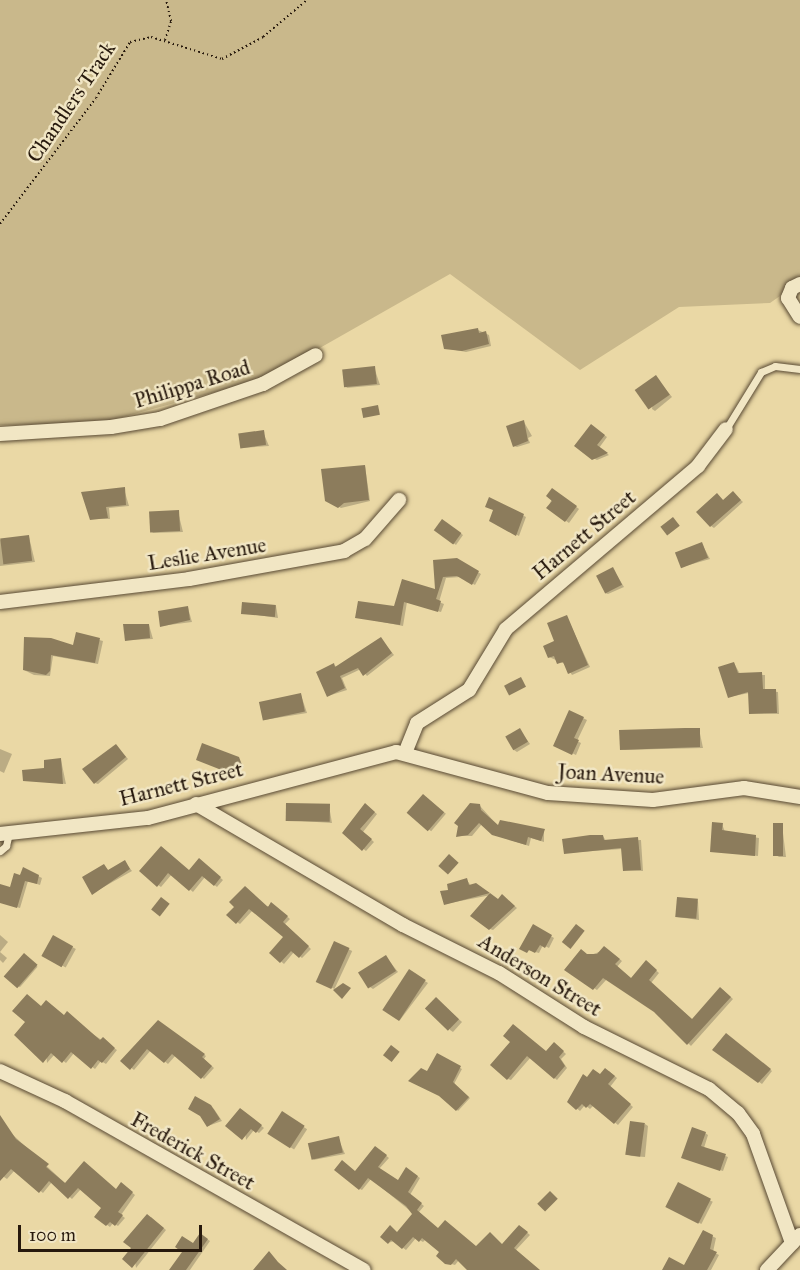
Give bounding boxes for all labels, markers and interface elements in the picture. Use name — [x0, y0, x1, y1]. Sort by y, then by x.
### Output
street label: Chandlers Track — [21, 37, 121, 167]
street label: Philippa Road — [131, 354, 253, 414]
street label: Harnett Street — [527, 485, 641, 585]
street label: Leslie Avenue — [146, 532, 268, 576]
street label: Harnett Street — [117, 756, 245, 812]
street label: Joan Avenue — [557, 759, 665, 789]
street label: Anderson Street — [474, 928, 606, 1022]
street label: Frederick Street — [127, 1107, 259, 1195]
scale bar — [21, 1213, 206, 1251]
text: 100 m — [29, 1224, 76, 1246]

